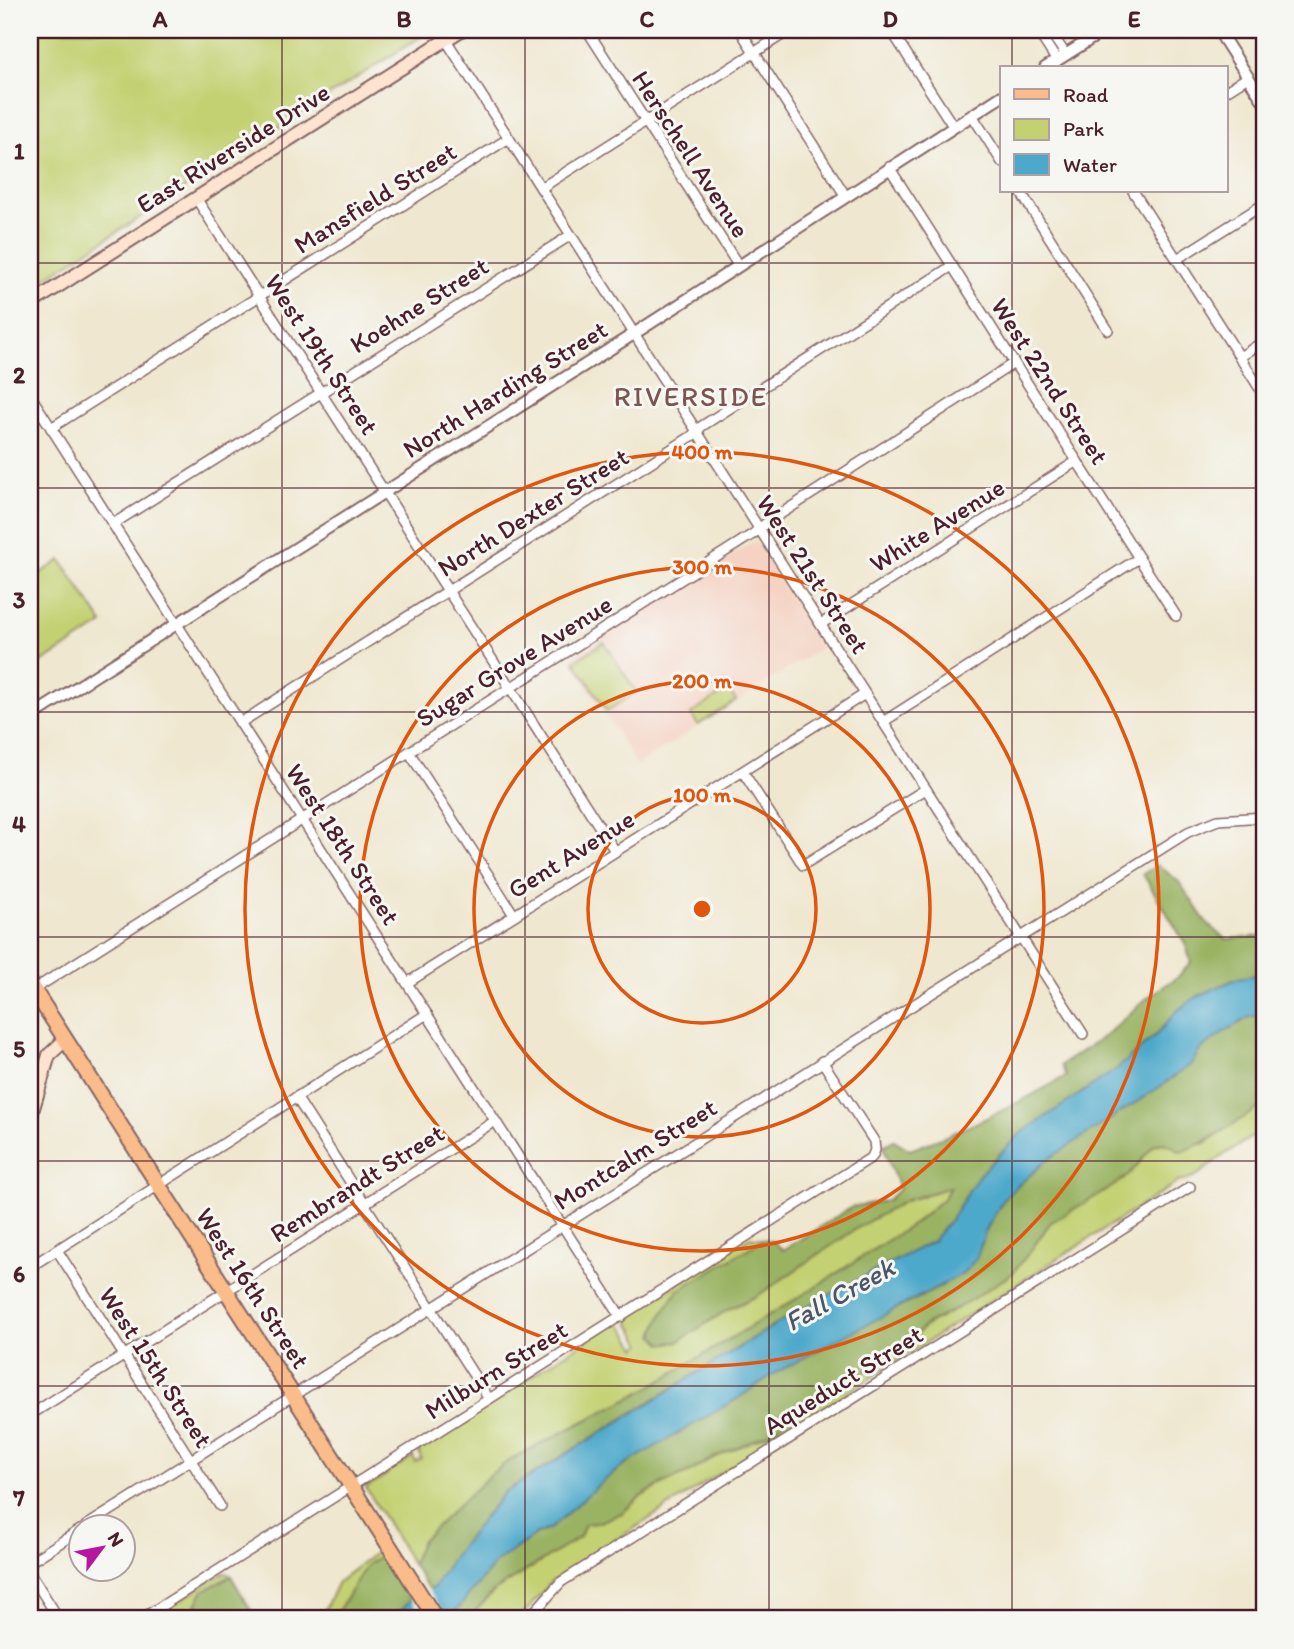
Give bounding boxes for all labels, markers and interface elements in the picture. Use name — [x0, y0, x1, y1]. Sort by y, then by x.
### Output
text: A — [152, 5, 168, 33]
text: B — [397, 5, 412, 33]
text: C — [640, 5, 655, 33]
text: D — [882, 5, 898, 33]
text: E — [1128, 5, 1141, 33]
street label: Herschell Avenue — [625, 64, 757, 244]
legend — [1000, 66, 1228, 192]
street label: East Riverside Drive — [131, 76, 335, 220]
text: Road — [1063, 82, 1109, 107]
text: Park — [1063, 116, 1105, 141]
street label: Mansfield Street — [288, 135, 462, 261]
text: 1 — [14, 137, 25, 165]
text: Water — [1063, 152, 1117, 177]
street label: Koehne Street — [344, 250, 495, 360]
street label: West 19th Street — [258, 268, 386, 441]
street label: West 22nd Street — [984, 292, 1116, 471]
street label: North Harding Street — [397, 313, 613, 465]
text: 2 — [13, 361, 26, 389]
district label: RIVERSIDE — [614, 379, 768, 413]
text: 400 m — [672, 439, 733, 464]
street label: North Dexter Street — [431, 440, 635, 584]
street label: White Avenue — [863, 471, 1011, 579]
street label: West 21st Street — [750, 488, 876, 660]
text: 300 m — [672, 554, 732, 579]
text: 3 — [13, 586, 26, 614]
street label: Sugar Grove Avenue — [410, 588, 618, 734]
text: 200 m — [672, 668, 732, 693]
street label: West 18th Street — [279, 757, 407, 931]
text: 100 m — [673, 782, 731, 807]
street label: Gent Avenue — [502, 802, 640, 906]
text: 4 — [12, 810, 26, 838]
centre of rings — [690, 897, 714, 921]
text: 5 — [13, 1035, 25, 1063]
street label: Montcalm Street — [547, 1091, 723, 1217]
street label: Rembrandt Street — [264, 1116, 450, 1249]
street label: West 16th Street — [189, 1201, 317, 1375]
water label: Fall Creek — [778, 1249, 901, 1338]
text: 6 — [13, 1260, 25, 1288]
street label: West 15th Street — [92, 1281, 220, 1454]
street label: Milburn Street — [419, 1313, 573, 1427]
street label: Aqueduct Street — [757, 1318, 929, 1442]
text: 7 — [12, 1484, 25, 1512]
north arrow — [66, 1512, 136, 1582]
text: N — [103, 1528, 129, 1551]

